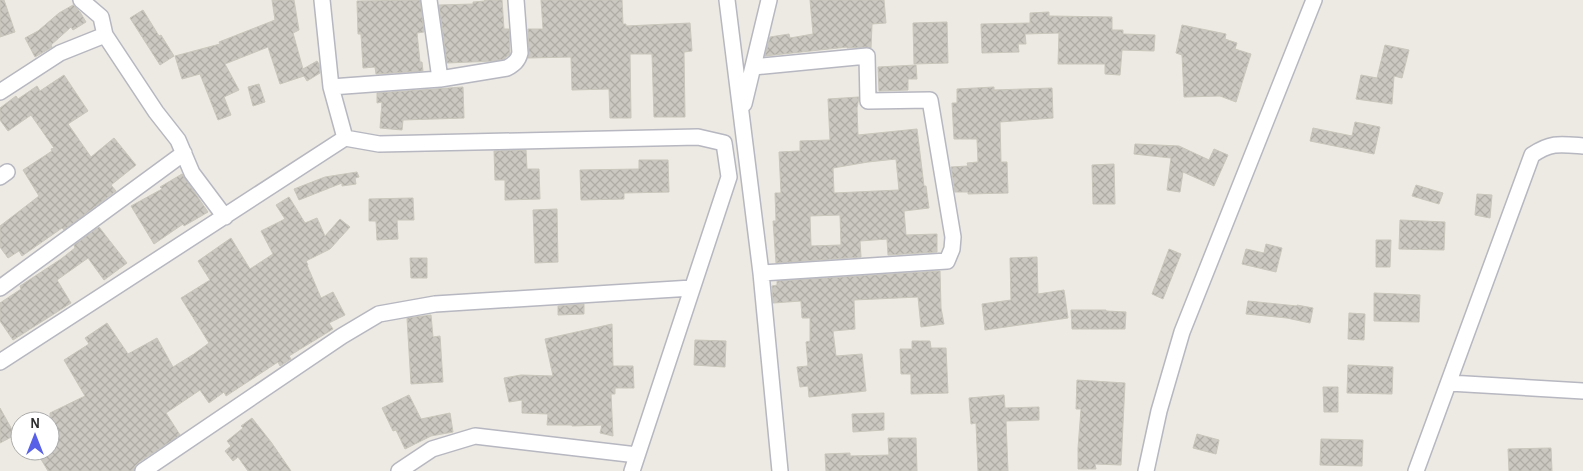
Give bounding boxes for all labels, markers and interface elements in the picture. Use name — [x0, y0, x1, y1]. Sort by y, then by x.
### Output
north arrow — [10, 411, 60, 461]
text: N — [30, 417, 40, 431]

